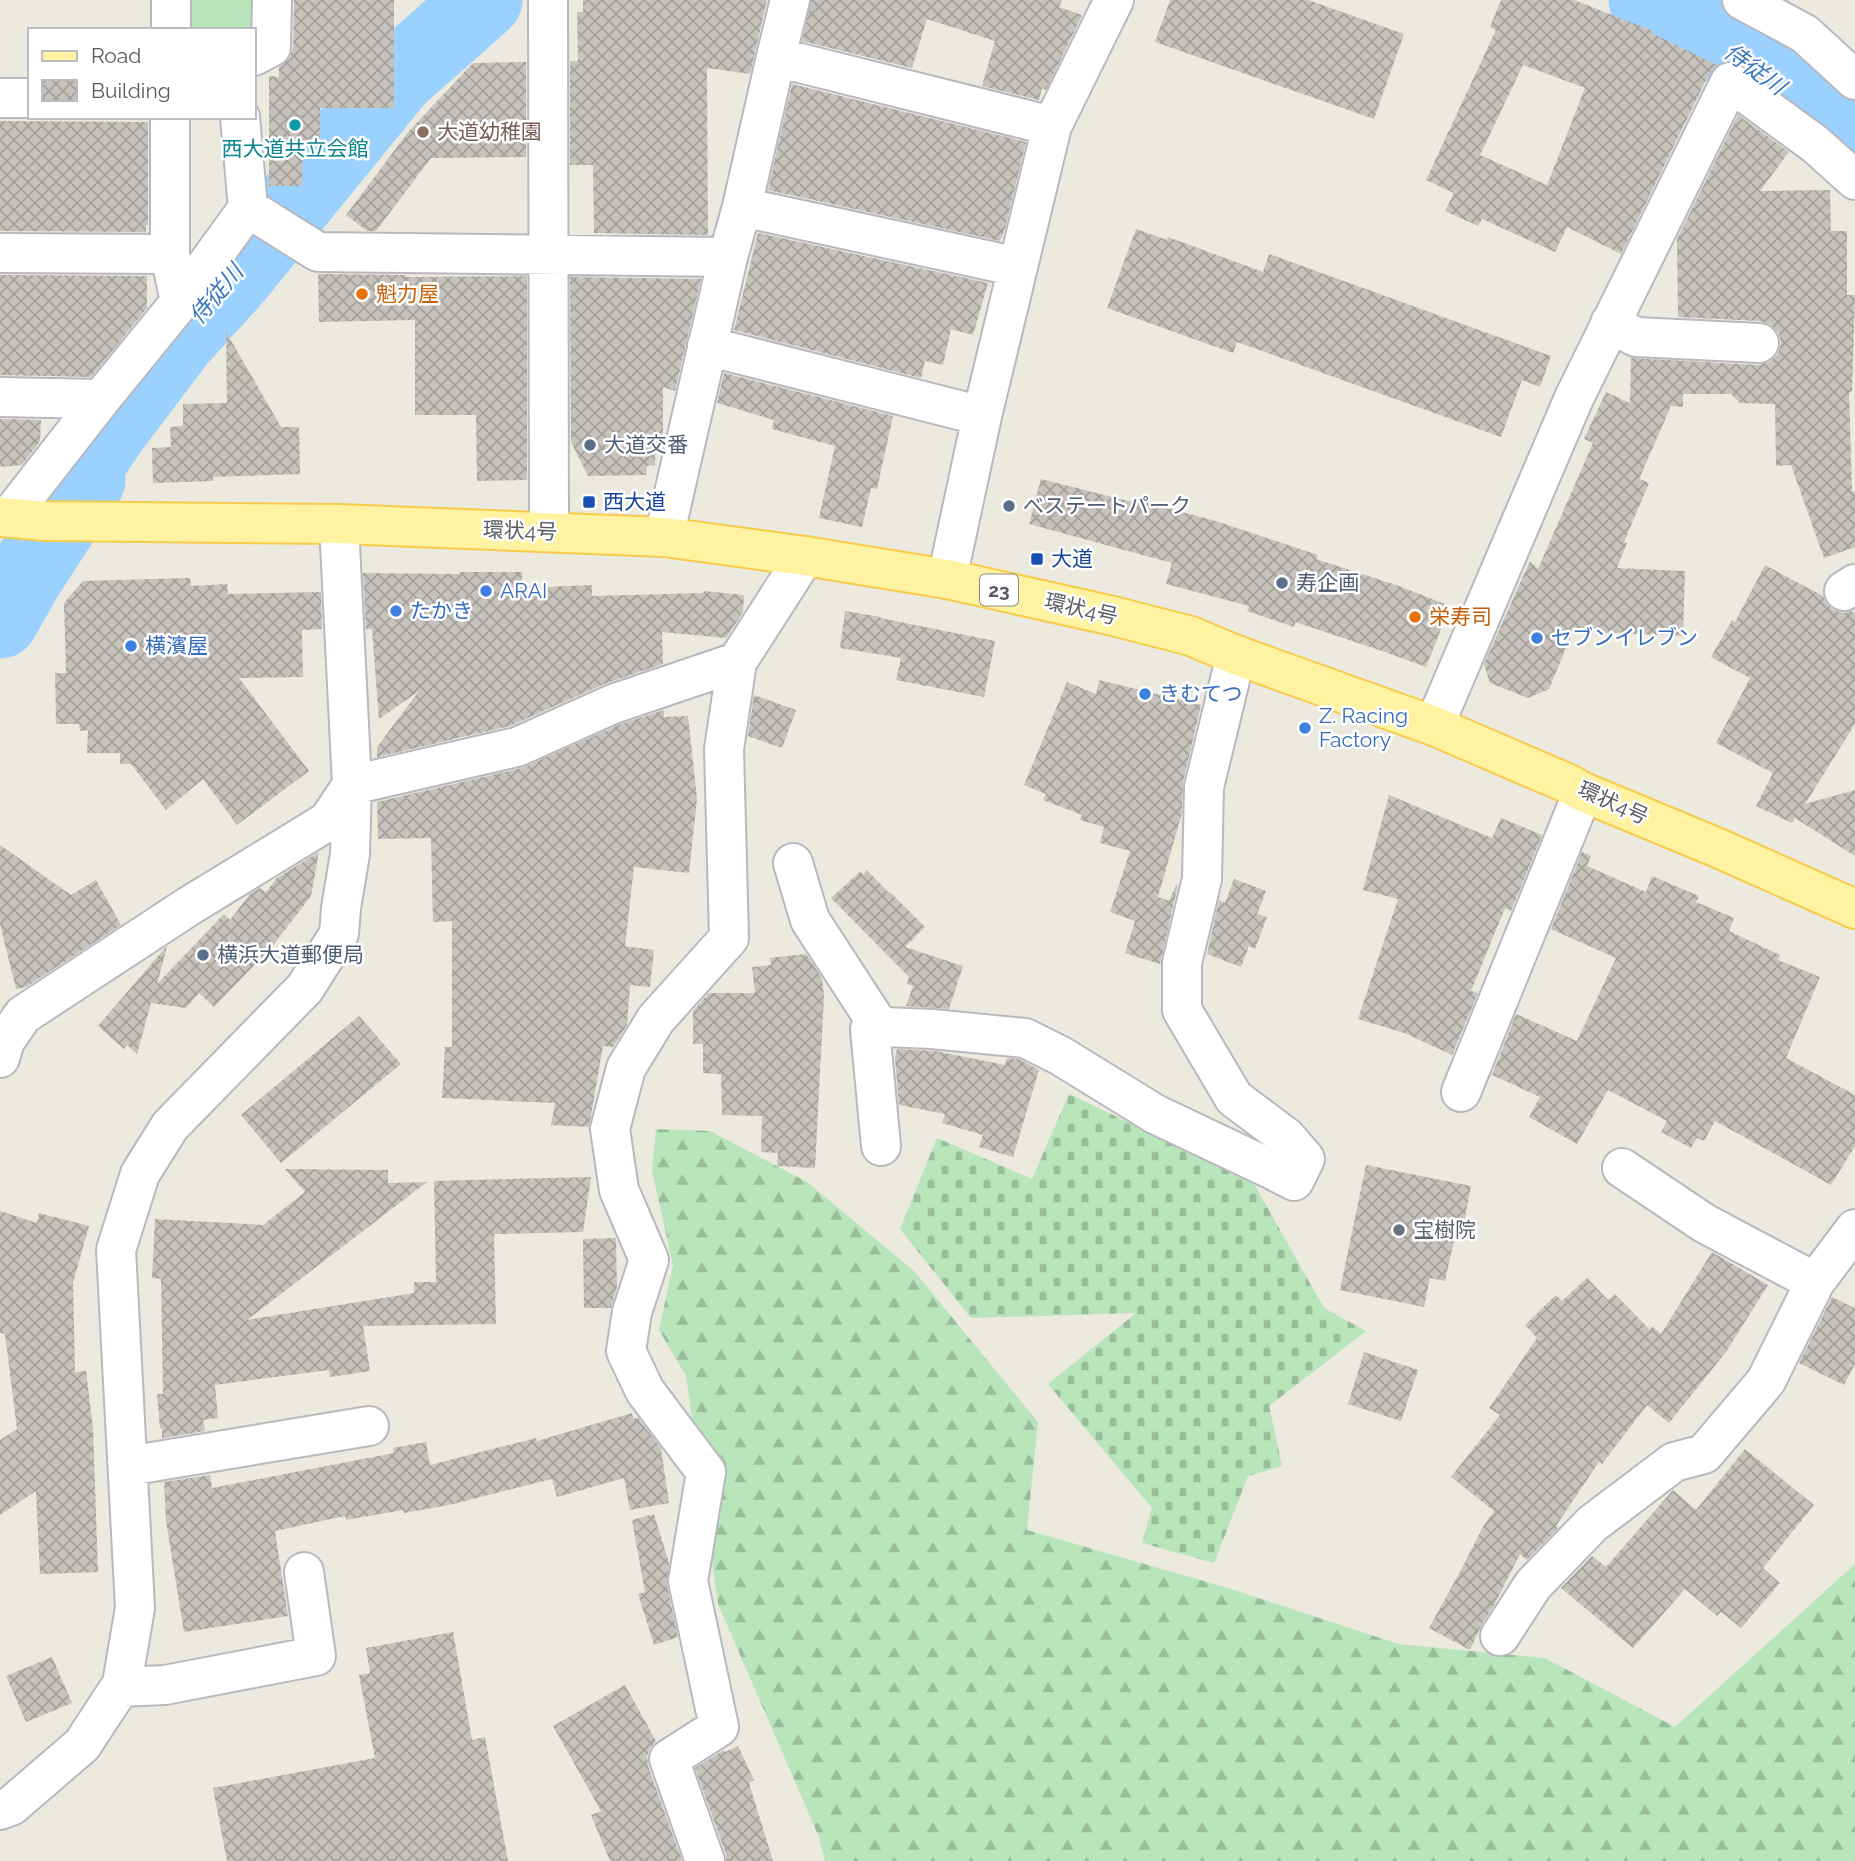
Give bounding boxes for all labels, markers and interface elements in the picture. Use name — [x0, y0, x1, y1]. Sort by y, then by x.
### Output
legend — [28, 28, 256, 119]
water label: 侍従川 — [1719, 37, 1794, 102]
text: Road — [91, 43, 141, 68]
text: Building — [91, 78, 171, 103]
marker: 西大道共立会館 — [287, 117, 303, 133]
place label: 大道幼稚園 — [437, 119, 542, 144]
marker: 大道幼稚園 — [415, 124, 431, 140]
place label: 西大道共立会館 — [222, 136, 369, 161]
water label: 侍従川 — [183, 256, 250, 329]
place label: 魁力屋 — [376, 281, 439, 306]
marker: 魁力屋 — [354, 286, 370, 302]
place label: 大道交番 — [604, 432, 688, 457]
marker: 大道交番 — [582, 437, 598, 453]
place label: 西大道 — [603, 489, 666, 514]
place label: べステートパーク — [1023, 493, 1191, 518]
marker: 西大道 — [581, 494, 597, 510]
marker: べステートパーク — [1001, 498, 1017, 514]
street label: 環状4号 — [482, 517, 558, 544]
place label: 大道 — [1051, 546, 1093, 571]
marker: 大道 — [1029, 551, 1045, 567]
place label: 寿企画 — [1296, 570, 1359, 595]
road number: 23 — [980, 575, 1018, 606]
marker: 寿企画 — [1274, 575, 1290, 591]
place label: ARAI — [500, 578, 547, 603]
marker: ARAI — [478, 583, 494, 599]
street label: 環状4号 — [1042, 588, 1120, 629]
place label: たかき — [410, 598, 473, 623]
marker: たかき — [388, 603, 404, 619]
place label: 栄寿司 — [1429, 604, 1492, 629]
marker: 栄寿司 — [1407, 609, 1423, 625]
place label: セブンイレブン — [1551, 625, 1698, 650]
marker: セブンイレブン — [1529, 630, 1545, 646]
place label: 横濱屋 — [145, 633, 208, 658]
marker: 横濱屋 — [123, 638, 139, 654]
place label: きむてつ — [1159, 681, 1243, 706]
marker: きむてつ — [1137, 686, 1153, 702]
place label: Z. Racing Factory — [1319, 703, 1408, 752]
marker: Z. Racing Factory — [1297, 720, 1313, 736]
street label: 環状4号 — [1574, 776, 1652, 829]
place label: 横浜大道郵便局 — [217, 942, 364, 967]
marker: 横浜大道郵便局 — [195, 947, 211, 963]
place label: 宝樹院 — [1413, 1217, 1476, 1242]
marker: 宝樹院 — [1391, 1222, 1407, 1238]

